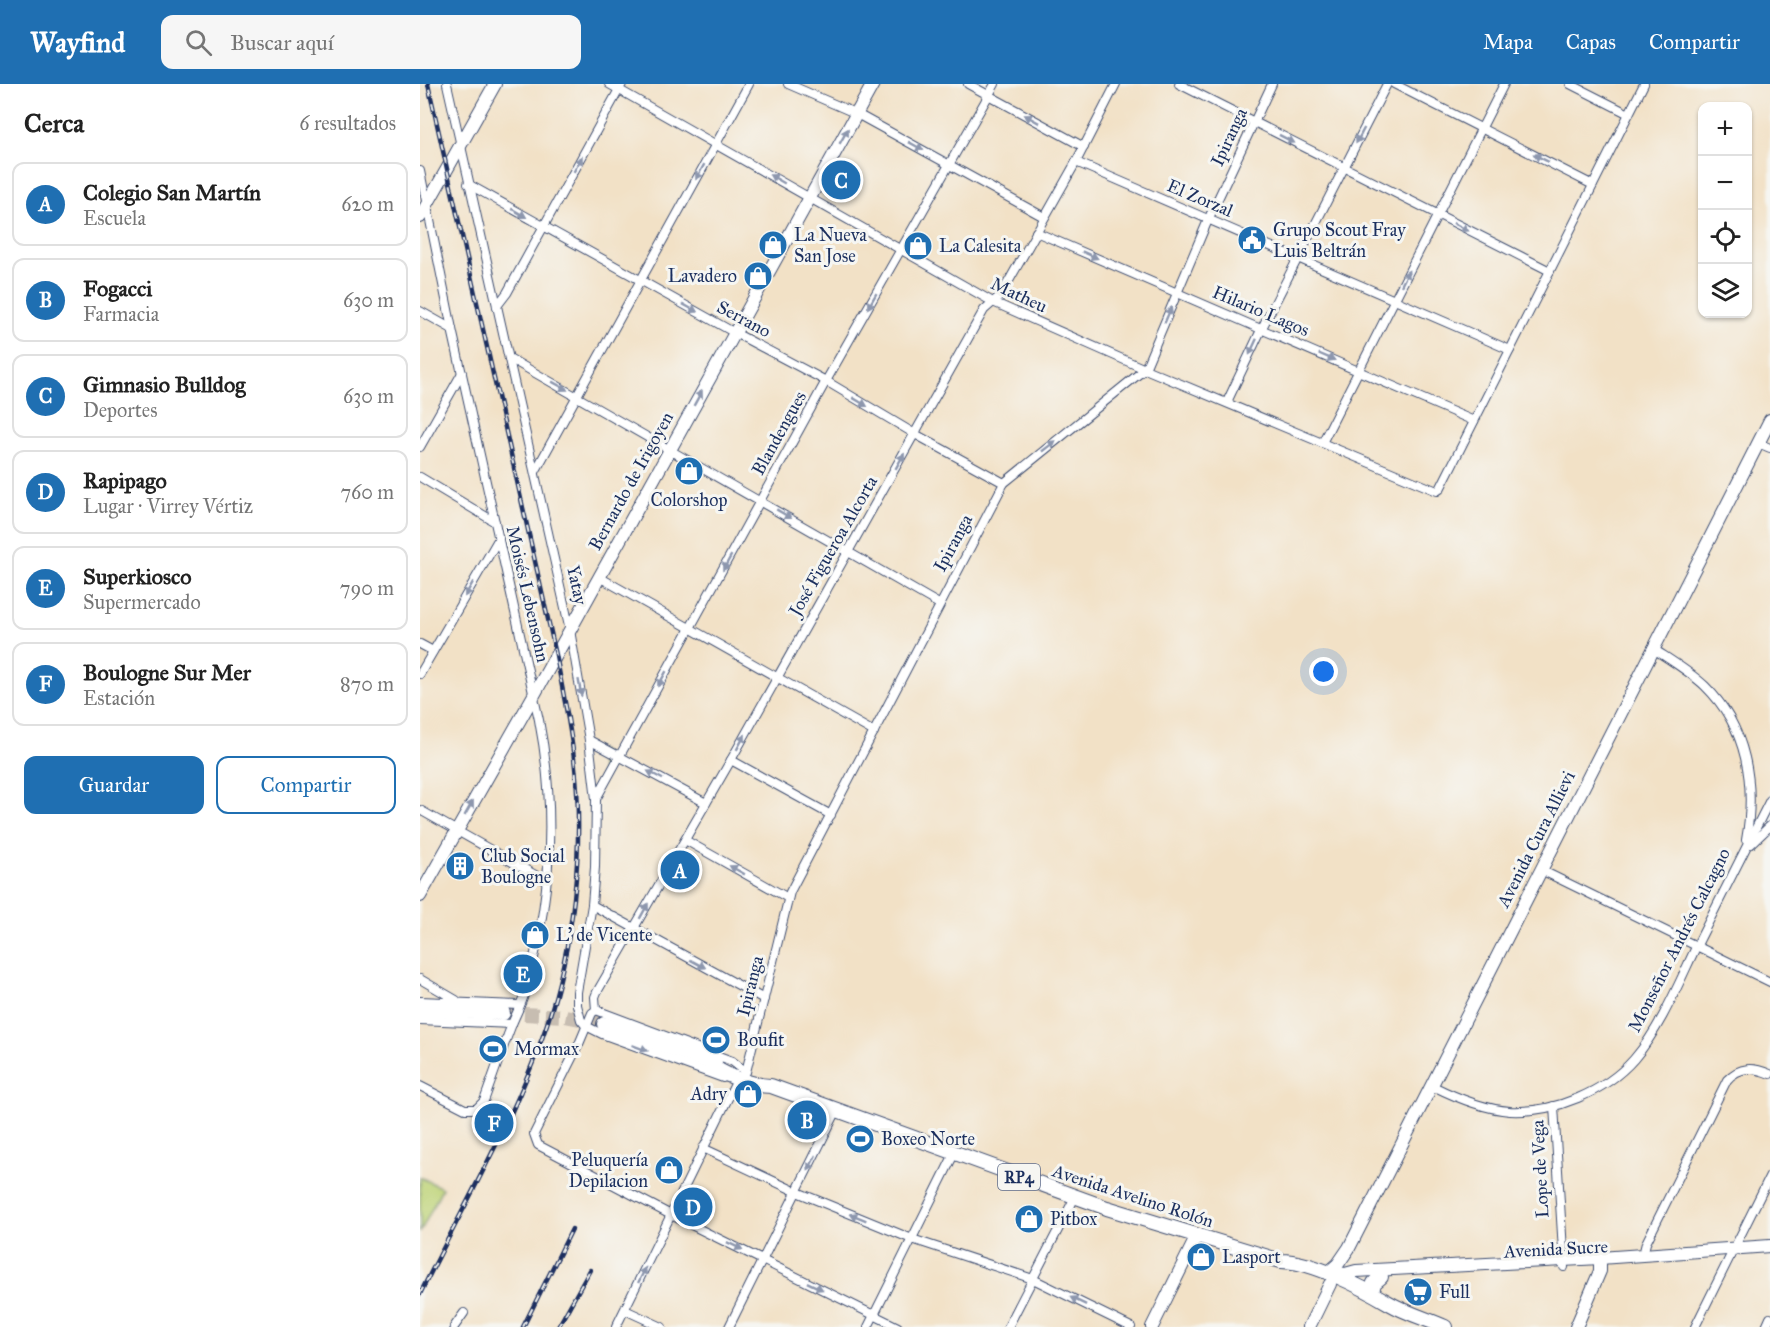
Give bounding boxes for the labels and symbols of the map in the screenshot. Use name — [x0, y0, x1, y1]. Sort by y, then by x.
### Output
street label: Ipiranga — [1206, 104, 1253, 170]
one-way arrow — [1024, 114, 1041, 124]
one-way arrow — [839, 127, 849, 144]
one-way arrow — [1355, 128, 1365, 145]
one-way arrow — [1279, 134, 1296, 144]
one-way arrow — [908, 141, 925, 151]
one-way arrow — [1532, 153, 1549, 163]
one-way arrow — [573, 155, 583, 172]
pin: C — [822, 158, 860, 202]
one-way arrow — [695, 164, 705, 181]
one-way arrow — [769, 174, 785, 185]
street label: El Zorzal — [1164, 174, 1236, 222]
one-way arrow — [511, 208, 528, 218]
place label: Grupo Scout Fray Luis Beltrán — [1273, 219, 1406, 262]
one-way arrow — [1452, 221, 1470, 231]
place label: La Nueva San Jose — [794, 224, 867, 268]
public building icon: Grupo Scout Fray Luis Beltrán — [1236, 224, 1268, 256]
shop icon: La Nueva San Jose — [757, 229, 789, 261]
shop icon: La Calesita — [902, 230, 934, 262]
place label: La Calesita — [939, 235, 1022, 257]
one-way arrow — [1081, 250, 1099, 260]
shop icon: Lavadero — [742, 260, 774, 292]
place label: Lavadero — [668, 265, 737, 287]
one-way arrow — [1400, 270, 1410, 287]
street label: Matheu — [987, 272, 1051, 318]
street label: Hilario Lagos — [1209, 281, 1313, 342]
one-way arrow — [868, 292, 878, 309]
street label: Serrano — [713, 296, 775, 342]
one-way arrow — [681, 303, 698, 313]
one-way arrow — [1164, 306, 1173, 324]
one-way arrow — [1249, 339, 1258, 356]
one-way arrow — [1318, 352, 1336, 362]
one-way arrow — [552, 381, 568, 392]
street label: Blandengues — [747, 387, 812, 479]
one-way arrow — [693, 389, 703, 406]
one-way arrow — [852, 396, 868, 407]
street label: Bernardo de Irigoyen — [584, 408, 679, 555]
one-way arrow — [1041, 439, 1057, 452]
one-way arrow — [894, 453, 905, 469]
shop icon: Colorshop — [673, 455, 705, 487]
street label: José Figueroa Alcorta — [783, 472, 883, 622]
place label: Colorshop — [651, 489, 727, 511]
one-way arrow — [776, 509, 792, 520]
street label: Ipiranga — [929, 510, 978, 576]
street label: Moisés Lebensohn — [502, 524, 554, 665]
one-way arrow — [721, 555, 732, 571]
street label: Yatay — [562, 563, 592, 607]
one-way arrow — [464, 580, 474, 597]
your location — [1309, 657, 1338, 686]
one-way arrow — [657, 671, 667, 688]
one-way arrow — [576, 678, 585, 697]
one-way arrow — [736, 733, 746, 750]
street label: Avenida Cura Allievi — [1492, 767, 1580, 912]
one-way arrow — [646, 770, 663, 780]
one-way arrow — [464, 800, 475, 816]
street label: Monseñor Andrés Calcagno — [1623, 844, 1736, 1036]
place label: Club Social Boulogne — [481, 845, 565, 889]
pin: A — [660, 848, 700, 892]
building icon: Club Social Boulogne — [444, 850, 476, 882]
one-way arrow — [729, 864, 745, 875]
one-way arrow — [639, 903, 649, 920]
shop icon: L' de Vicente — [519, 919, 551, 951]
place label: L' de Vicente — [556, 924, 653, 946]
pin: E — [504, 952, 542, 996]
street label: Ipiranga — [732, 953, 769, 1019]
one-way arrow — [690, 959, 707, 969]
sports icon: Boufit — [700, 1024, 732, 1056]
place label: Boufit — [737, 1029, 785, 1051]
sports icon: Mormax — [477, 1033, 509, 1065]
place label: Mormax — [514, 1038, 579, 1060]
one-way arrow — [631, 1043, 649, 1053]
shop icon: Adry — [732, 1078, 764, 1110]
place label: Adry — [690, 1083, 728, 1105]
pin: B — [788, 1098, 826, 1142]
pin: F — [474, 1100, 514, 1146]
street label: Lope de Vega — [1526, 1119, 1555, 1219]
sports icon: Boxeo Norte — [844, 1123, 876, 1155]
place label: Boxeo Norte — [881, 1128, 975, 1150]
place label: Peluquería Depilacion — [568, 1149, 648, 1192]
shop icon: Peluquería Depilacion — [653, 1154, 685, 1186]
one-way arrow — [807, 1154, 817, 1172]
street label: Avenida Avelino Rolón — [1049, 1159, 1216, 1232]
road number: RP4 — [998, 1164, 1040, 1190]
pin: D — [674, 1184, 712, 1230]
shop icon: Pitbox — [1013, 1203, 1045, 1235]
place label: Pitbox — [1050, 1208, 1097, 1230]
one-way arrow — [849, 1212, 867, 1221]
street label: Avenida Sucre — [1502, 1235, 1609, 1263]
one-way arrow — [726, 1241, 744, 1251]
shop icon: Lasport — [1185, 1241, 1217, 1273]
place label: Lasport — [1222, 1246, 1281, 1268]
one-way arrow — [638, 1266, 647, 1283]
supermarket icon: Full — [1402, 1276, 1434, 1308]
one-way arrow — [806, 1280, 824, 1290]
place label: Full — [1439, 1281, 1470, 1303]
one-way arrow — [1069, 1296, 1086, 1306]

